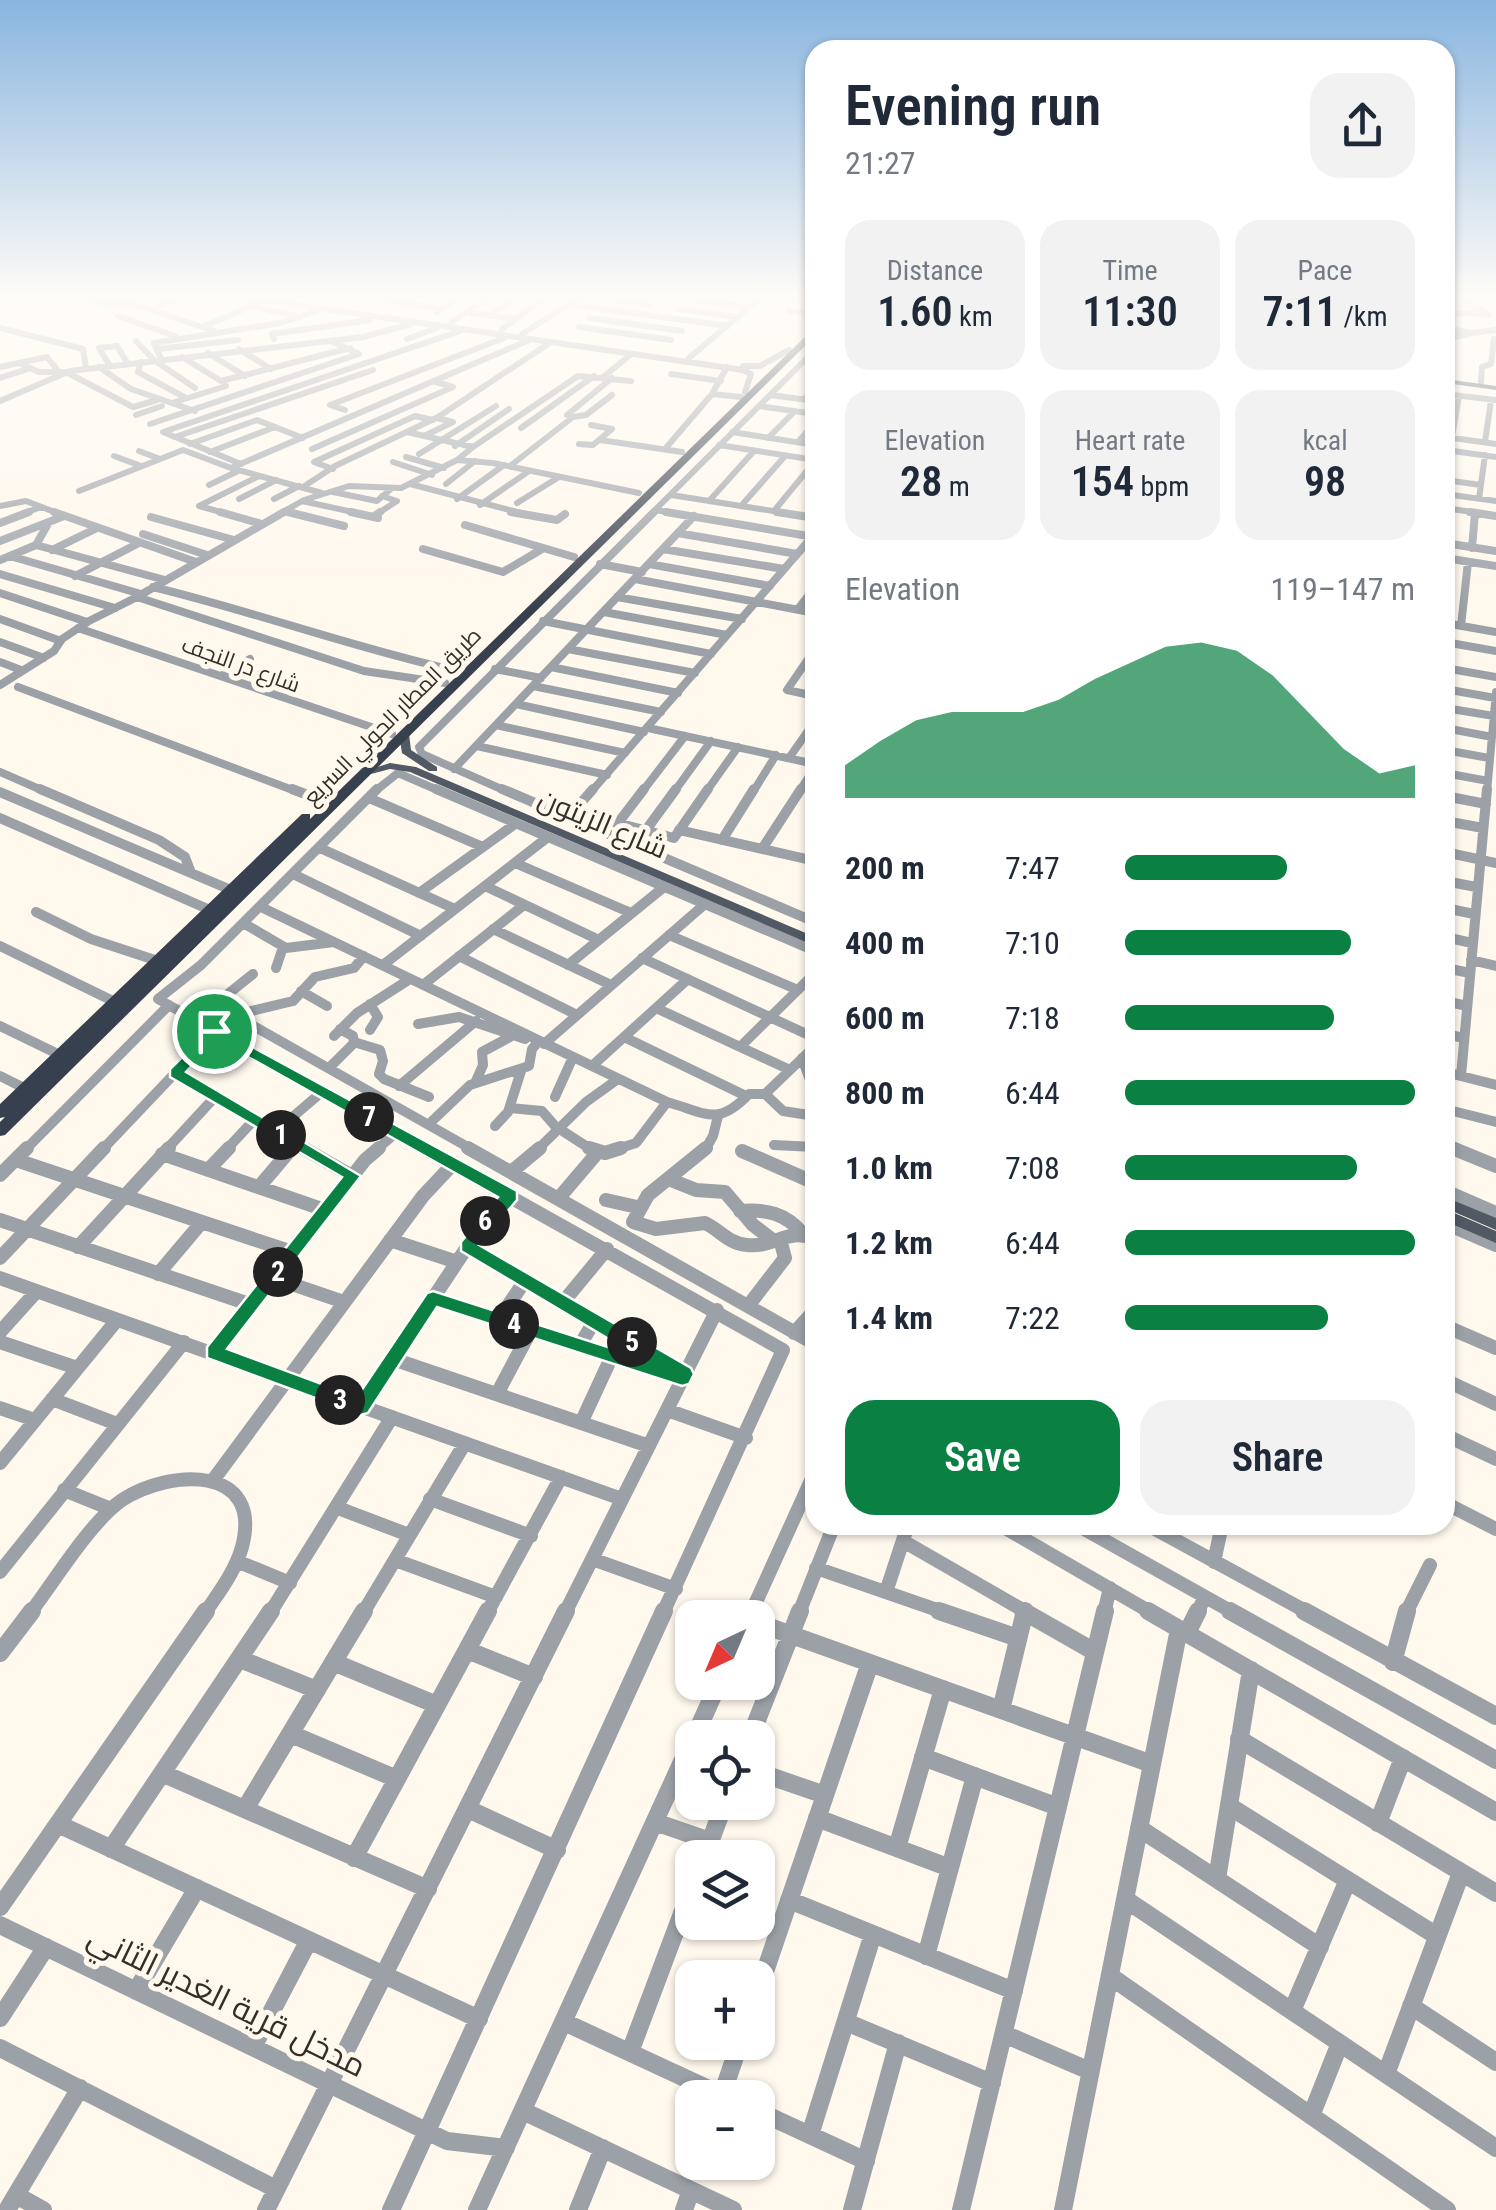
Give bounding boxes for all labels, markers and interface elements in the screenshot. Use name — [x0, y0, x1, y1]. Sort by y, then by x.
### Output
button: share — [1310, 73, 1415, 178]
text: Evening run — [845, 74, 1101, 138]
text: 21:27 — [845, 144, 916, 182]
text: Distance — [887, 254, 983, 287]
text: Time — [1102, 254, 1158, 287]
text: Pace — [1298, 254, 1352, 287]
text: 1.60 — [877, 287, 953, 336]
text: 11:30 — [1082, 287, 1178, 336]
text: 7:11 — [1263, 287, 1337, 336]
text: km — [953, 300, 993, 333]
text: /km — [1337, 300, 1388, 333]
text: Elevation — [885, 424, 985, 457]
text: Heart rate — [1075, 424, 1185, 457]
text: kcal — [1302, 424, 1348, 457]
text: 28 — [900, 457, 942, 506]
text: 154 — [1071, 457, 1134, 506]
text: 98 — [1304, 457, 1346, 506]
text: m — [942, 470, 970, 503]
text: bpm — [1134, 470, 1189, 503]
text: Elevation — [845, 570, 960, 608]
text: 119–147 m — [1270, 570, 1415, 608]
street label: طريق المطار الحولي السريع — [299, 623, 489, 813]
street label: شارع در النجف — [178, 632, 303, 699]
street label: شارع الزيتون — [532, 781, 672, 867]
text: 200 m — [845, 849, 925, 887]
text: 7:47 — [1005, 849, 1060, 887]
text: 400 m — [845, 924, 925, 962]
text: 7:10 — [1005, 924, 1060, 962]
pin — [172, 989, 257, 1074]
text: 600 m — [845, 999, 925, 1037]
text: 7:18 — [1005, 999, 1060, 1037]
icon: arrive — [187, 1004, 242, 1059]
text: 800 m — [845, 1074, 925, 1112]
text: 6:44 — [1005, 1074, 1060, 1112]
pin: 7 — [344, 1092, 394, 1142]
text: 7 — [362, 1100, 376, 1133]
pin: 1 — [256, 1110, 306, 1160]
text: 1 — [274, 1118, 288, 1151]
text: 1.0 km — [845, 1149, 933, 1187]
text: 7:08 — [1005, 1149, 1060, 1187]
pin: 6 — [460, 1196, 510, 1246]
text: 6 — [478, 1204, 492, 1237]
text: 1.2 km — [845, 1224, 933, 1262]
text: 6:44 — [1005, 1224, 1060, 1262]
pin: 2 — [253, 1247, 303, 1297]
text: 2 — [271, 1255, 285, 1288]
pin: 4 — [489, 1299, 539, 1349]
text: 1.4 km — [845, 1299, 933, 1337]
text: 7:22 — [1005, 1299, 1060, 1337]
text: 4 — [507, 1307, 521, 1340]
pin: 5 — [607, 1317, 657, 1367]
text: 5 — [625, 1325, 639, 1358]
pin: 3 — [315, 1375, 365, 1425]
text: 3 — [333, 1383, 347, 1416]
button: Save — [845, 1400, 1120, 1515]
button: Share — [1140, 1400, 1415, 1515]
north arrow — [675, 1600, 775, 1700]
map controls — [675, 1600, 775, 2180]
button: locate — [675, 1720, 775, 1820]
button: layers — [675, 1840, 775, 1940]
street label: مدخل قرية الغدير الثاني — [79, 1917, 372, 2090]
button: + — [675, 1960, 775, 2060]
button: − — [675, 2080, 775, 2180]

